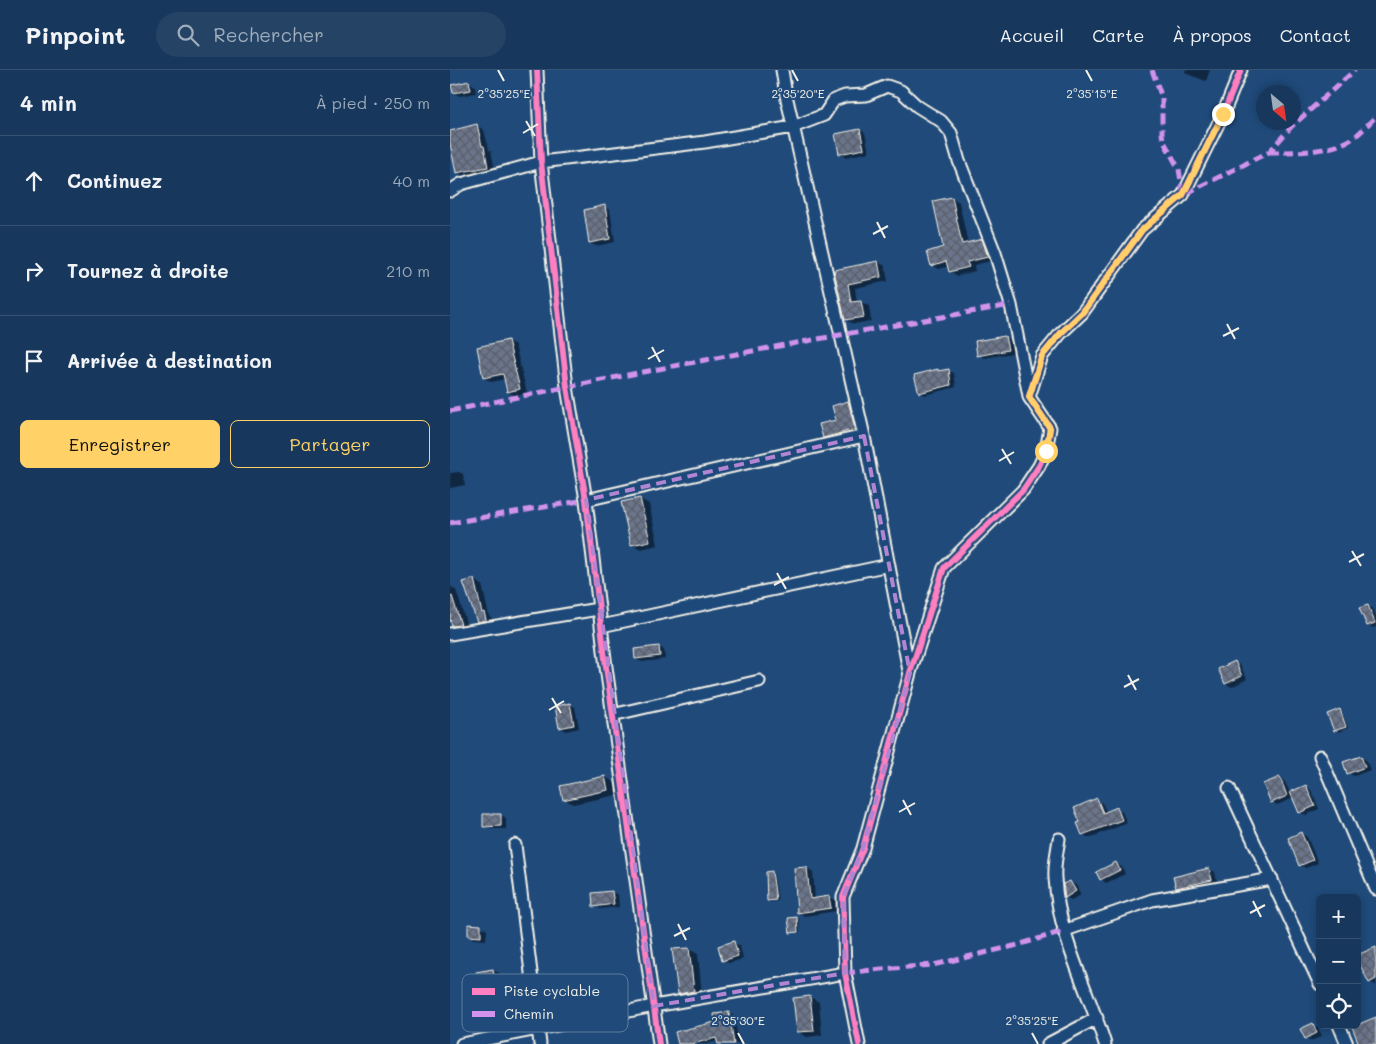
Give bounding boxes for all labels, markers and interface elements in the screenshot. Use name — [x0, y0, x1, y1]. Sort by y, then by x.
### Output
search box — [156, 12, 506, 57]
text: Pinpoint — [25, 19, 126, 50]
icon: search — [174, 21, 202, 49]
text: Rechercher — [214, 22, 324, 47]
text: Accueil — [999, 23, 1064, 47]
text: Carte — [1092, 23, 1144, 47]
text: À propos — [1172, 23, 1252, 47]
text: Contact — [1280, 23, 1351, 47]
text: 2°35'25"E — [478, 85, 531, 101]
text: 2°35'20"E — [771, 85, 825, 101]
text: 2°35'15"E — [1066, 85, 1118, 101]
north arrow — [1256, 85, 1301, 130]
text: 4 min — [20, 89, 77, 116]
text: À pied · 250 m — [316, 92, 430, 113]
route end — [1212, 103, 1235, 126]
icon: ahead — [20, 167, 48, 195]
text: Continuez — [67, 168, 162, 193]
text: 40 m — [393, 170, 430, 191]
icon: right — [20, 257, 48, 285]
text: Tournez à droite — [67, 258, 229, 283]
text: 210 m — [386, 260, 430, 281]
icon: arrive — [20, 347, 48, 375]
text: Arrivée à destination — [67, 348, 272, 373]
button: Enregistrer — [20, 420, 220, 468]
button: Partager — [230, 420, 430, 468]
route start — [1035, 440, 1058, 463]
map controls — [1316, 894, 1361, 1029]
button: + — [1316, 894, 1361, 939]
button: − — [1316, 939, 1361, 984]
legend — [462, 974, 628, 1032]
text: Piste cyclable — [504, 981, 600, 1000]
button: locate — [1316, 984, 1361, 1029]
text: Chemin — [504, 1004, 554, 1023]
text: 2°35'30"E — [711, 1012, 765, 1028]
text: 2°35'25"E — [1006, 1012, 1059, 1028]

